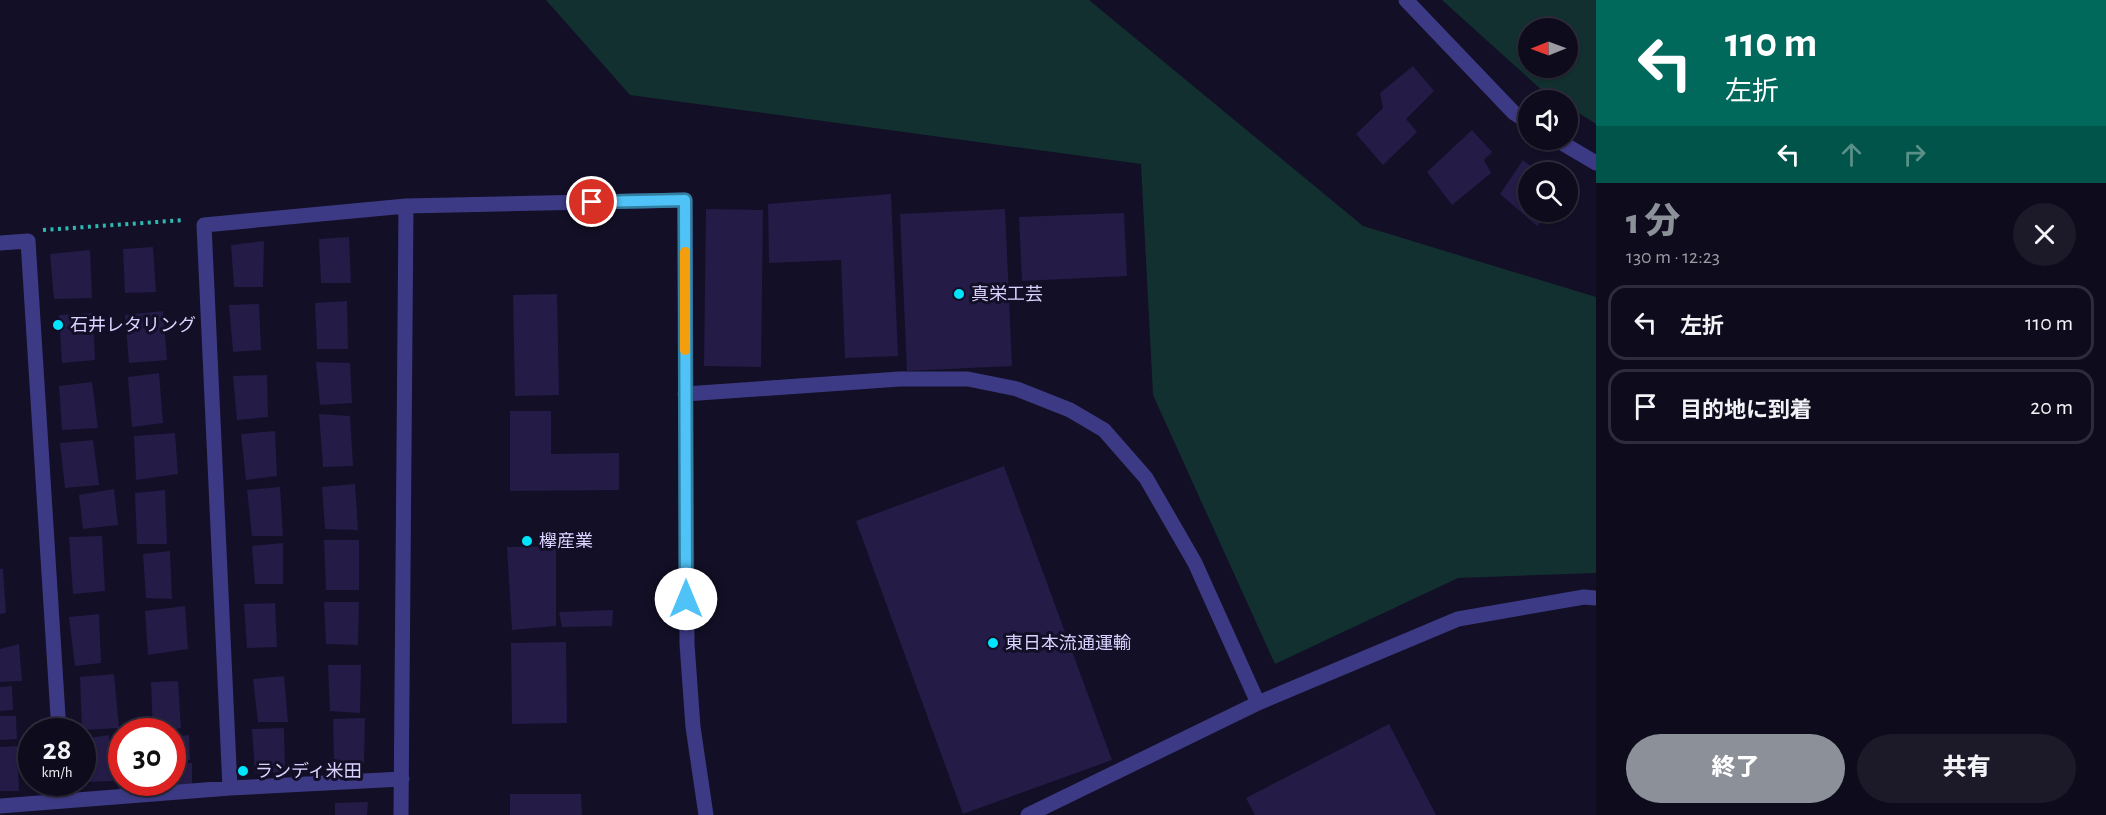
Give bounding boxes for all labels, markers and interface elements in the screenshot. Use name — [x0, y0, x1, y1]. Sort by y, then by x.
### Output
north arrow — [1518, 18, 1578, 78]
map controls — [1518, 18, 1578, 222]
text: 110 m — [1725, 22, 1817, 64]
icon: left — [1626, 24, 1704, 102]
text: 左折 — [1725, 78, 1779, 105]
button: sound — [1518, 90, 1578, 150]
icon: left — [1772, 138, 1805, 171]
icon: ahead — [1835, 138, 1868, 171]
icon: right — [1898, 138, 1931, 171]
button: search — [1518, 162, 1578, 222]
pin — [566, 176, 617, 227]
icon: arrive — [575, 185, 608, 218]
button: close — [2013, 203, 2076, 266]
text: 1 分 — [1626, 204, 1680, 240]
text: 130 m · 12:23 — [1626, 247, 1720, 267]
place label: 真栄工芸 — [971, 285, 1043, 304]
marker: 真栄工芸 — [952, 287, 966, 301]
icon: left — [1629, 306, 1662, 339]
text: 110 m — [2025, 312, 2073, 334]
place label: 石井レタリング — [70, 315, 196, 335]
text: 左折 — [1680, 315, 1724, 337]
marker: 石井レタリング — [51, 318, 65, 332]
icon: arrive — [1629, 390, 1662, 423]
text: 20 m — [2030, 396, 2073, 418]
text: 目的地に到着 — [1680, 399, 1812, 421]
place label: 欅産業 — [539, 531, 593, 551]
marker: 欅産業 — [520, 534, 534, 548]
position arrow — [654, 567, 718, 631]
place label: 東日本流通運輸 — [1005, 633, 1131, 653]
marker: 東日本流通運輸 — [986, 636, 1000, 650]
speed limit sign: 30 — [108, 718, 186, 796]
button: 終了 — [1626, 734, 1845, 803]
button: 共有 — [1857, 734, 2076, 803]
text: 28 — [43, 735, 71, 765]
place label: ランディ米田 — [255, 761, 362, 781]
marker: ランディ米田 — [236, 764, 250, 778]
text: km/h — [42, 765, 72, 780]

